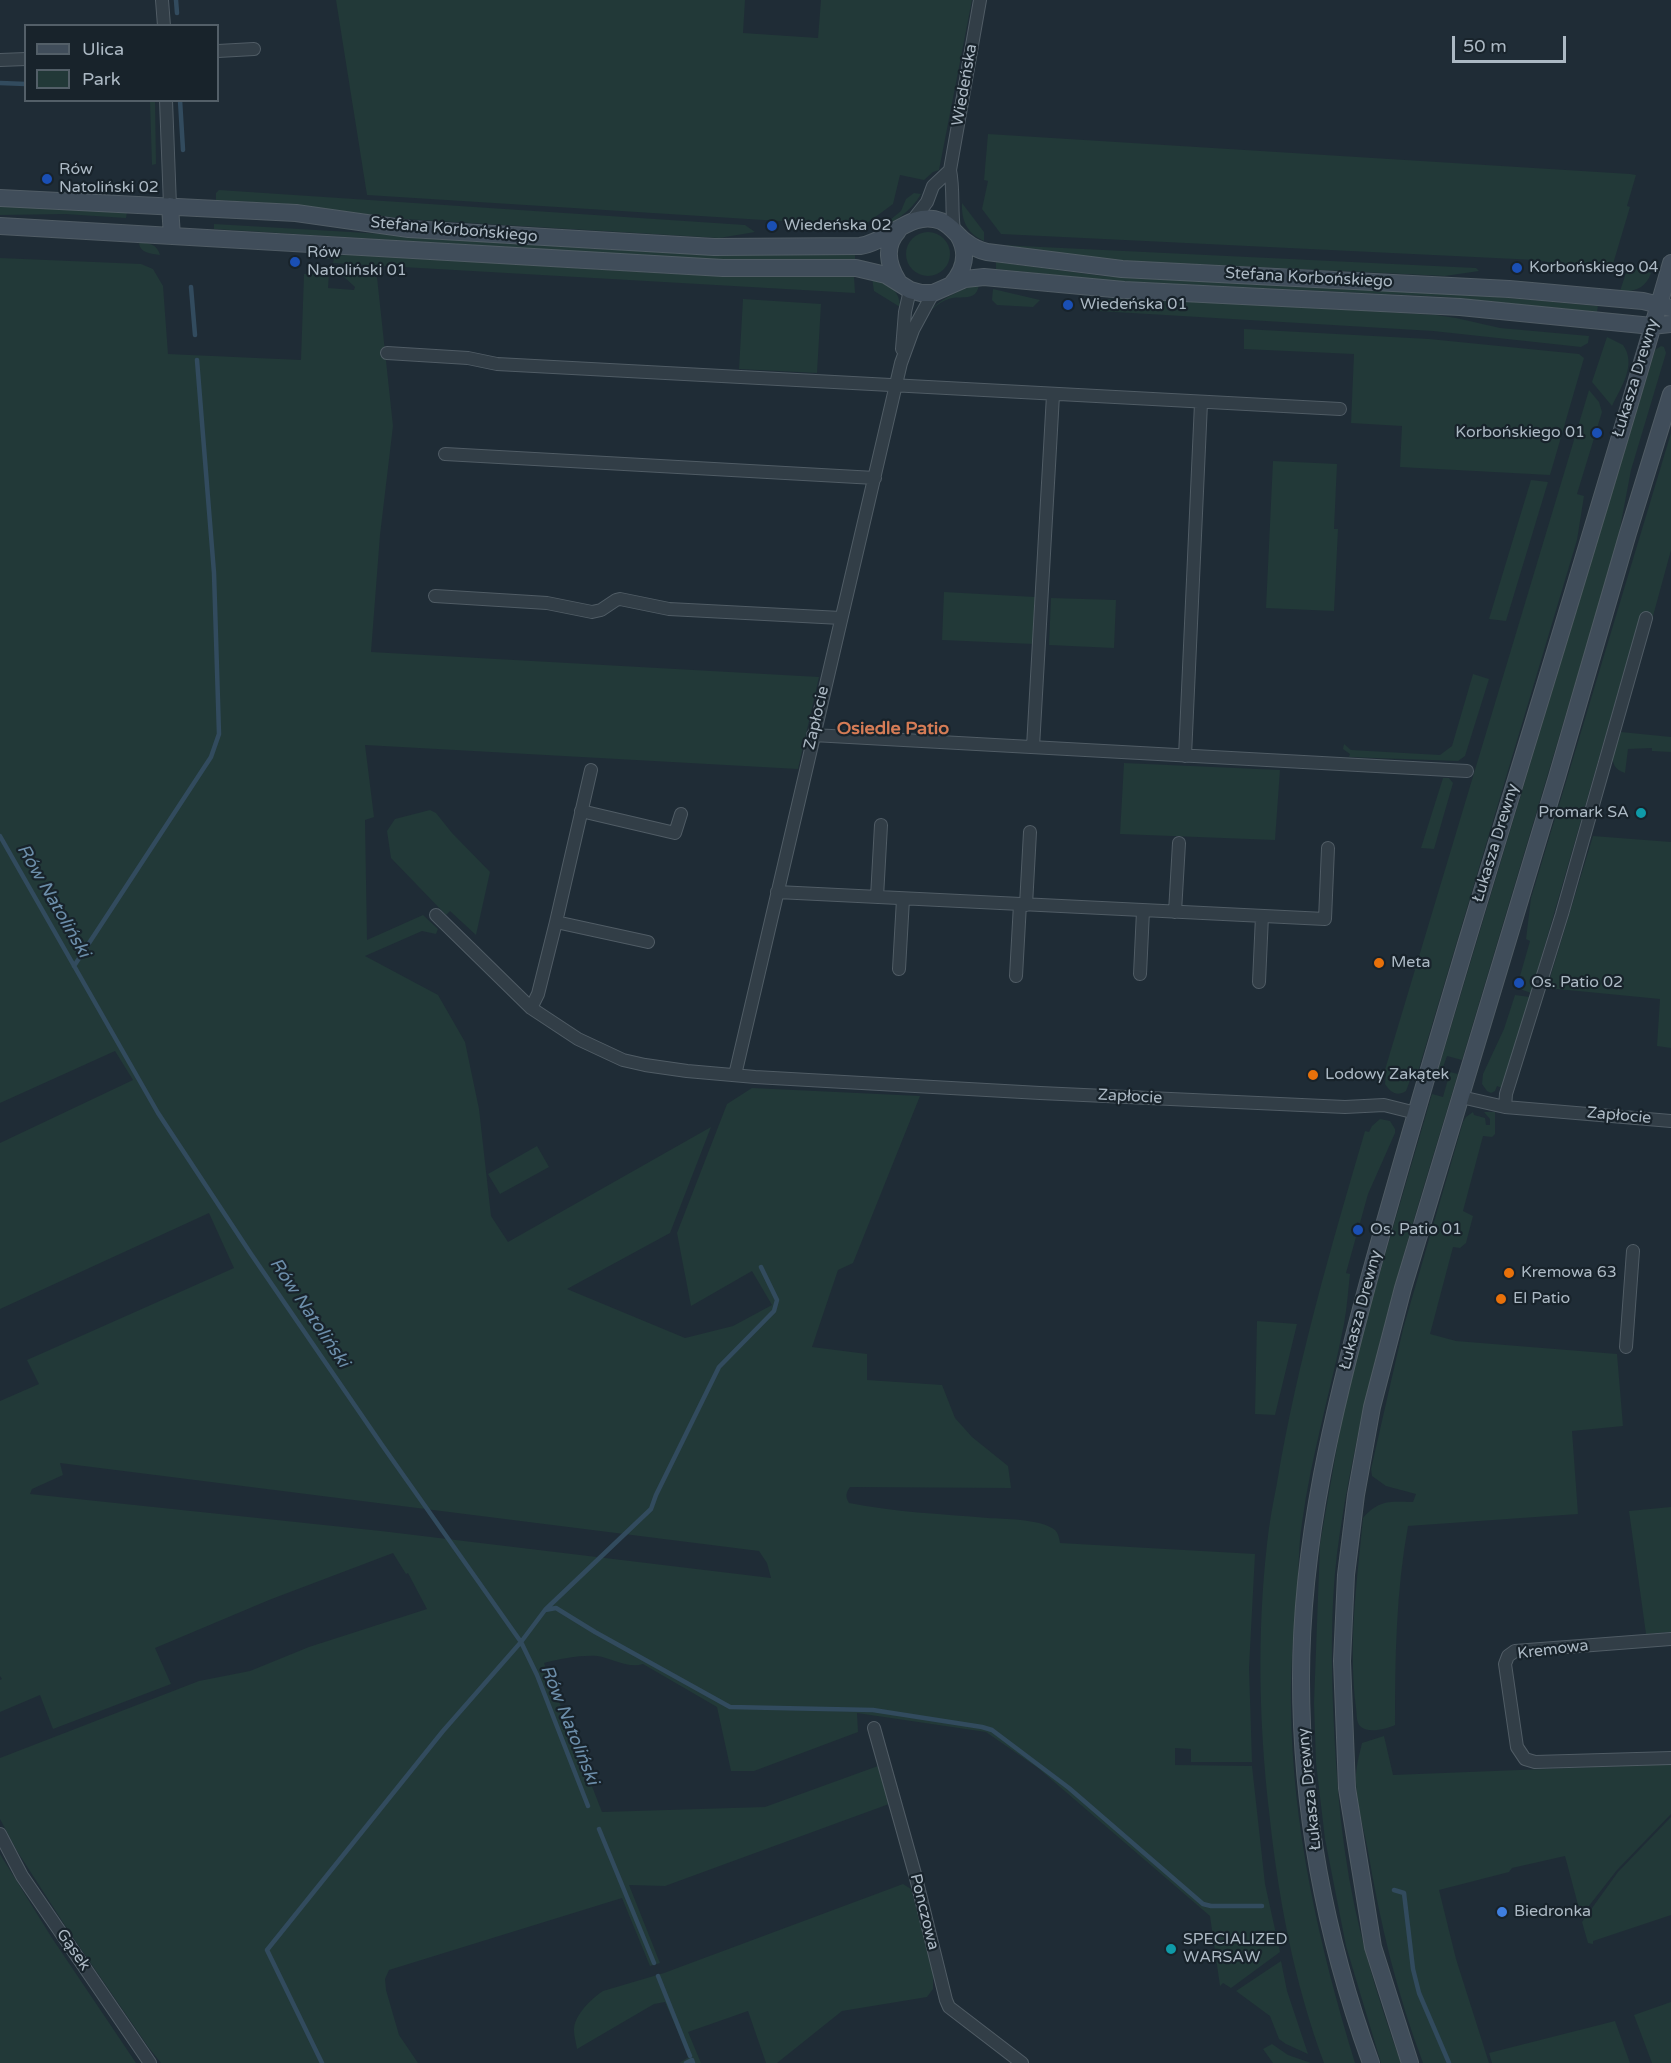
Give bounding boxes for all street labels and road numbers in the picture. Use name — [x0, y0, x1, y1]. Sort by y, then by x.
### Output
street label: Wiedeńska — [948, 42, 982, 128]
street label: Stefana Korbońskiego — [370, 213, 538, 247]
street label: Stefana Korbońskiego — [1225, 264, 1393, 292]
street label: Łukasza Drewny — [1609, 316, 1663, 440]
street label: Zapłocie — [800, 684, 834, 752]
street label: Łukasza Drewny — [1469, 781, 1523, 905]
street label: Zapłocie — [1097, 1086, 1163, 1108]
street label: Zapłocie — [1586, 1104, 1652, 1128]
street label: Łukasza Drewny — [1336, 1248, 1386, 1372]
street label: Kremowa — [1516, 1636, 1590, 1664]
street label: Łukasza Drewny — [1294, 1727, 1326, 1851]
street label: Ponczowa — [905, 1872, 943, 1952]
street label: Gąsek — [52, 1925, 94, 1975]

